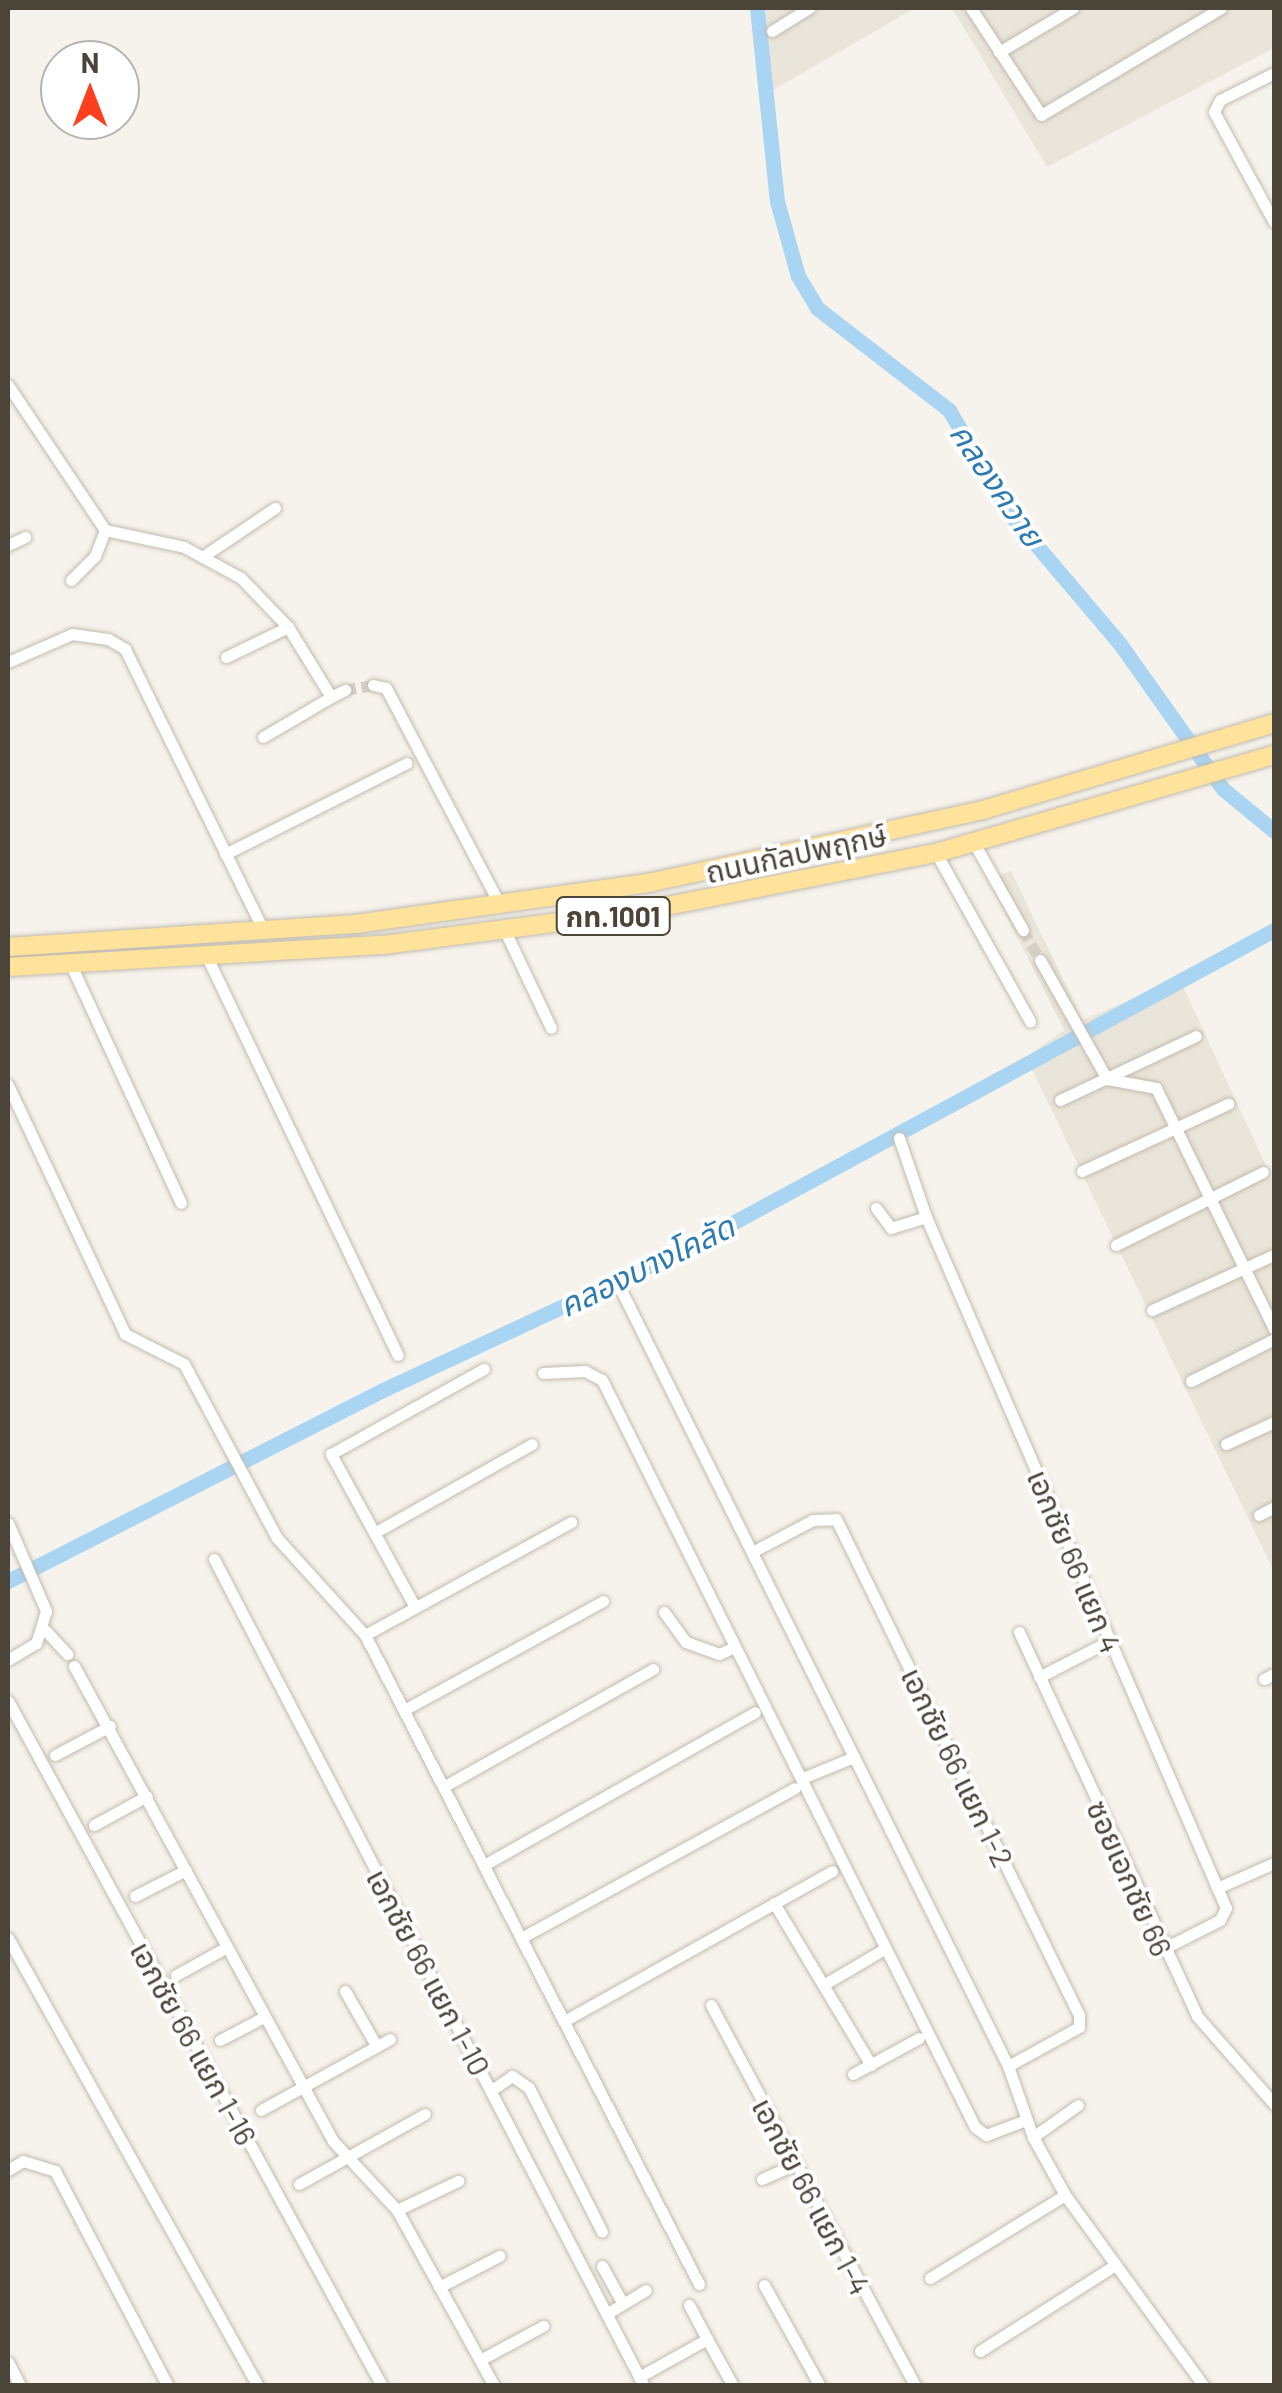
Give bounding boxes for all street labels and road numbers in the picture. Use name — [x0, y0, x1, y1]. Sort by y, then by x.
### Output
street label: ถนนกัลปพฤกษ์ — [702, 816, 890, 890]
road number: กท.1001 — [556, 893, 670, 939]
street label: เอกชัย 66 แยก 4 — [1020, 1464, 1130, 1658]
street label: เอกชัย 66 แยก 1-2 — [894, 1661, 1022, 1873]
street label: ซอยเอกชัย 66 — [1080, 1795, 1180, 1961]
street label: เอกชัย 66 แยก 1-10 — [359, 1863, 499, 2081]
street label: เอกชัย 66 แยก 1-16 — [123, 1935, 265, 2151]
street label: เอกชัย 66 แยก 1-4 — [745, 2091, 879, 2301]

